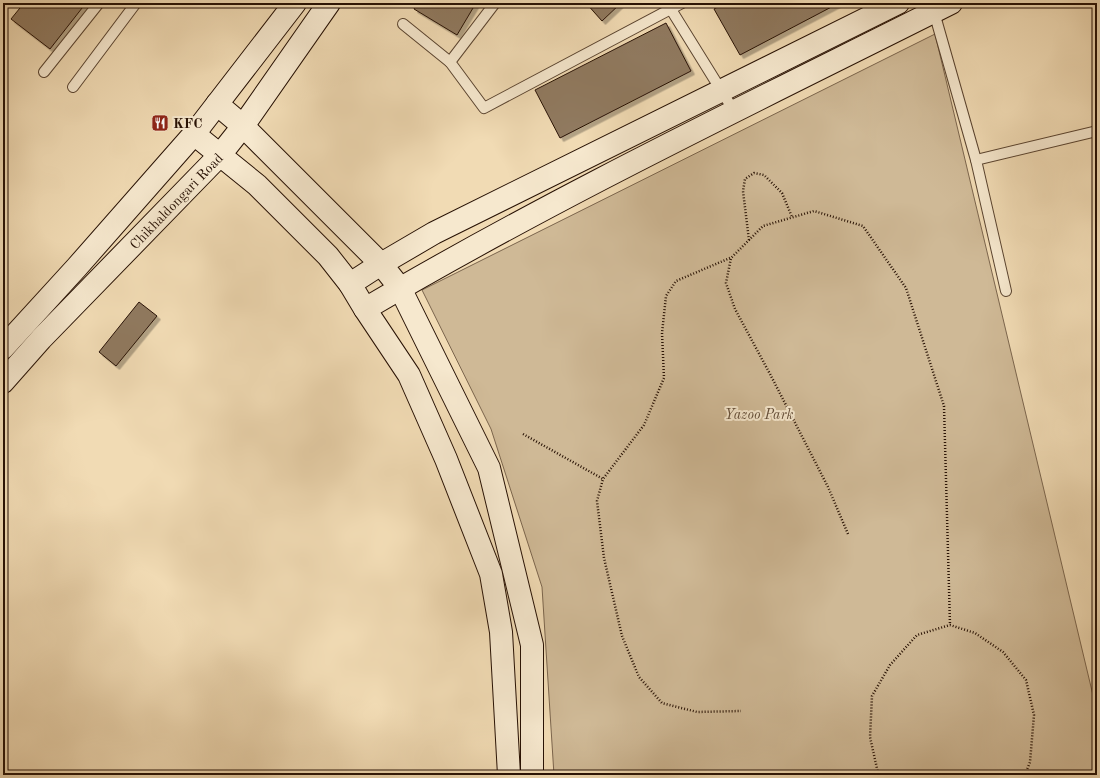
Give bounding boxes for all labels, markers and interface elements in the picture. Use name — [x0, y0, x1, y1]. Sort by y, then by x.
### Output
restaurant icon: KFC — [150, 113, 170, 133]
place label: KFC — [173, 117, 202, 131]
street label: Chikhaldongari Road — [127, 151, 226, 252]
park label: Yazoo Park — [725, 408, 793, 422]

